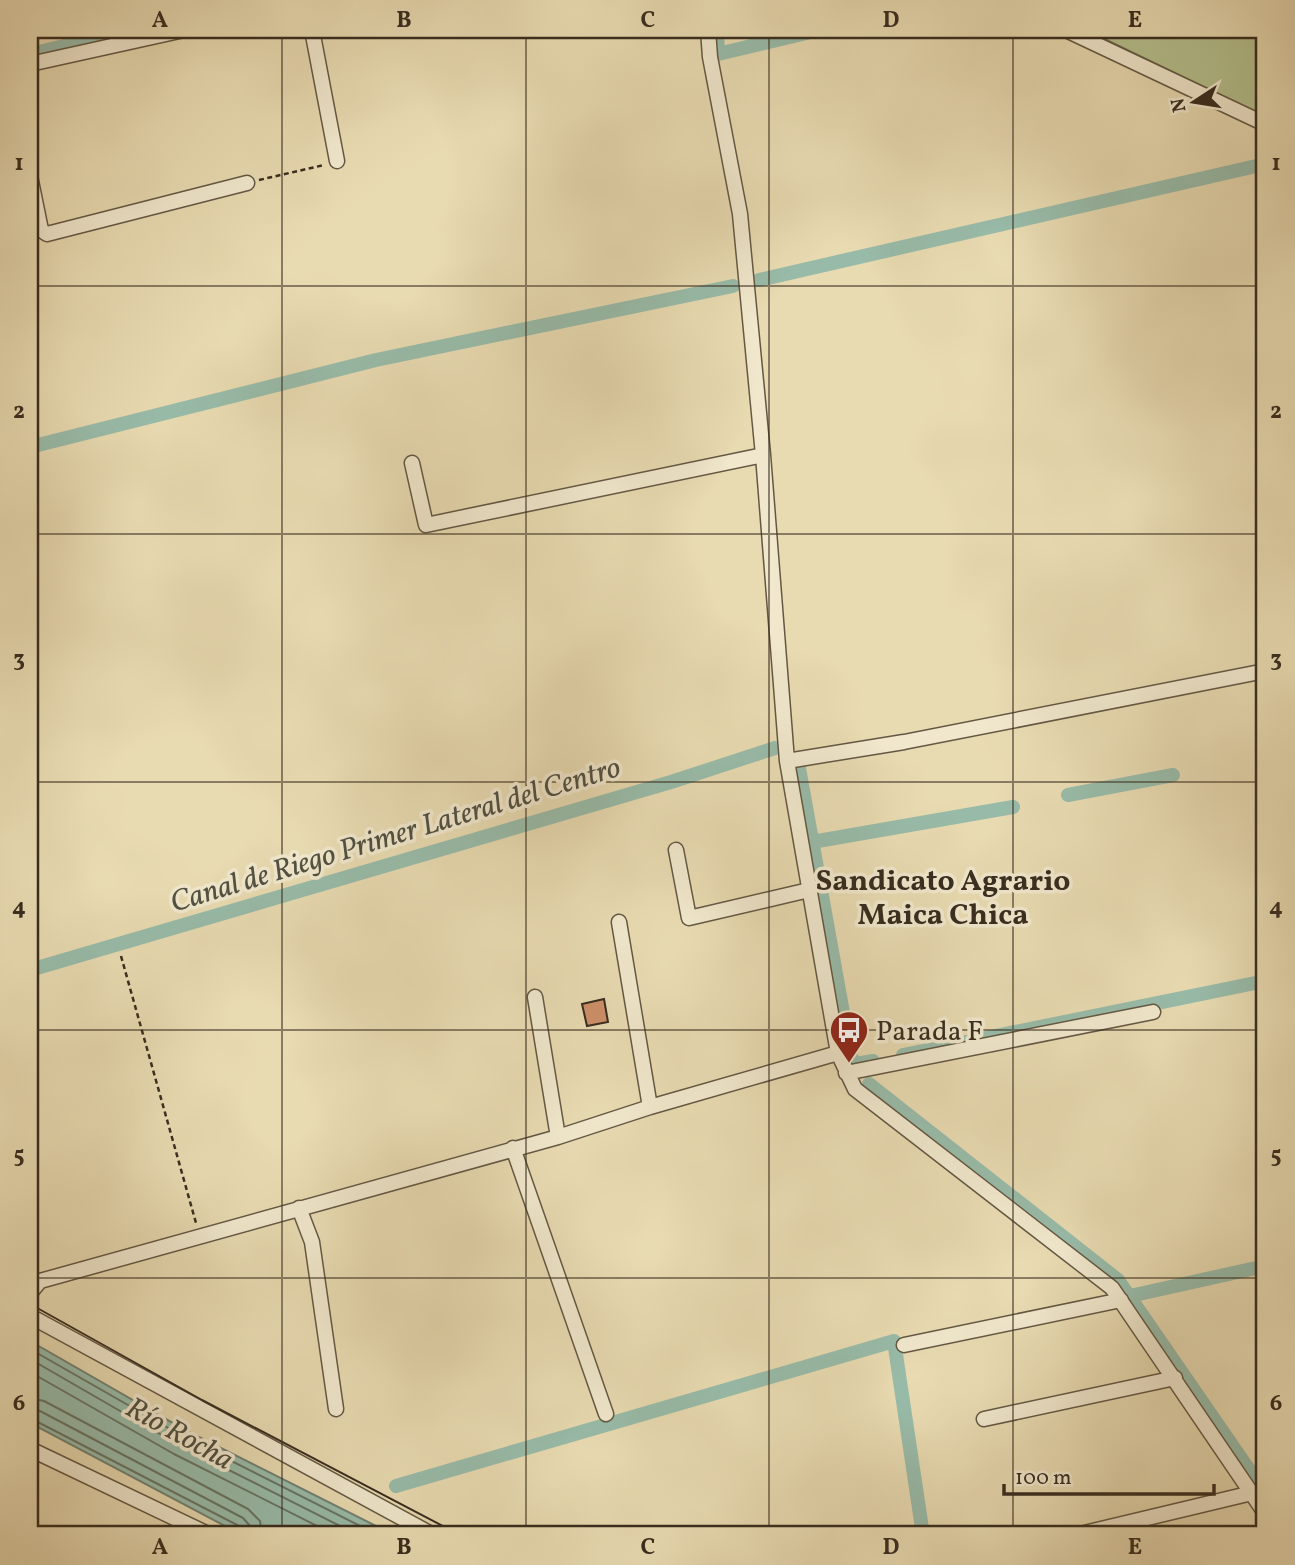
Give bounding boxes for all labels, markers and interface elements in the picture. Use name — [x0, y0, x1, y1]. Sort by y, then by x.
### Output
text: A — [152, 5, 168, 37]
text: B — [396, 5, 412, 37]
text: C — [641, 5, 655, 37]
text: D — [883, 5, 900, 37]
text: E — [1128, 5, 1142, 37]
north arrow — [1158, 66, 1228, 136]
text: N — [1165, 95, 1193, 115]
text: 1 — [14, 148, 24, 180]
text: 1 — [1271, 148, 1281, 180]
text: 2 — [13, 396, 25, 428]
text: 2 — [1270, 396, 1282, 428]
text: 3 — [13, 644, 25, 676]
text: 3 — [1270, 644, 1282, 676]
water label: Canal de Riego Primer Lateral del Centro — [165, 747, 626, 925]
district label: Sandicato Agrario Maica Chica — [815, 861, 1071, 937]
text: 4 — [12, 892, 26, 924]
text: 4 — [1269, 892, 1283, 924]
bus stop icon: Parada F — [828, 1009, 870, 1064]
place label: Parada F — [876, 1013, 983, 1052]
text: 5 — [13, 1140, 25, 1172]
text: 5 — [1270, 1140, 1282, 1172]
text: 6 — [13, 1388, 25, 1420]
water label: Río Rocha — [118, 1388, 241, 1482]
text: 6 — [1270, 1388, 1282, 1420]
scale bar — [1004, 1453, 1214, 1497]
text: 100 m — [1015, 1464, 1072, 1493]
text: A — [152, 1532, 168, 1564]
text: B — [396, 1532, 412, 1564]
text: C — [641, 1532, 655, 1564]
text: D — [883, 1532, 900, 1564]
text: E — [1128, 1532, 1142, 1564]

